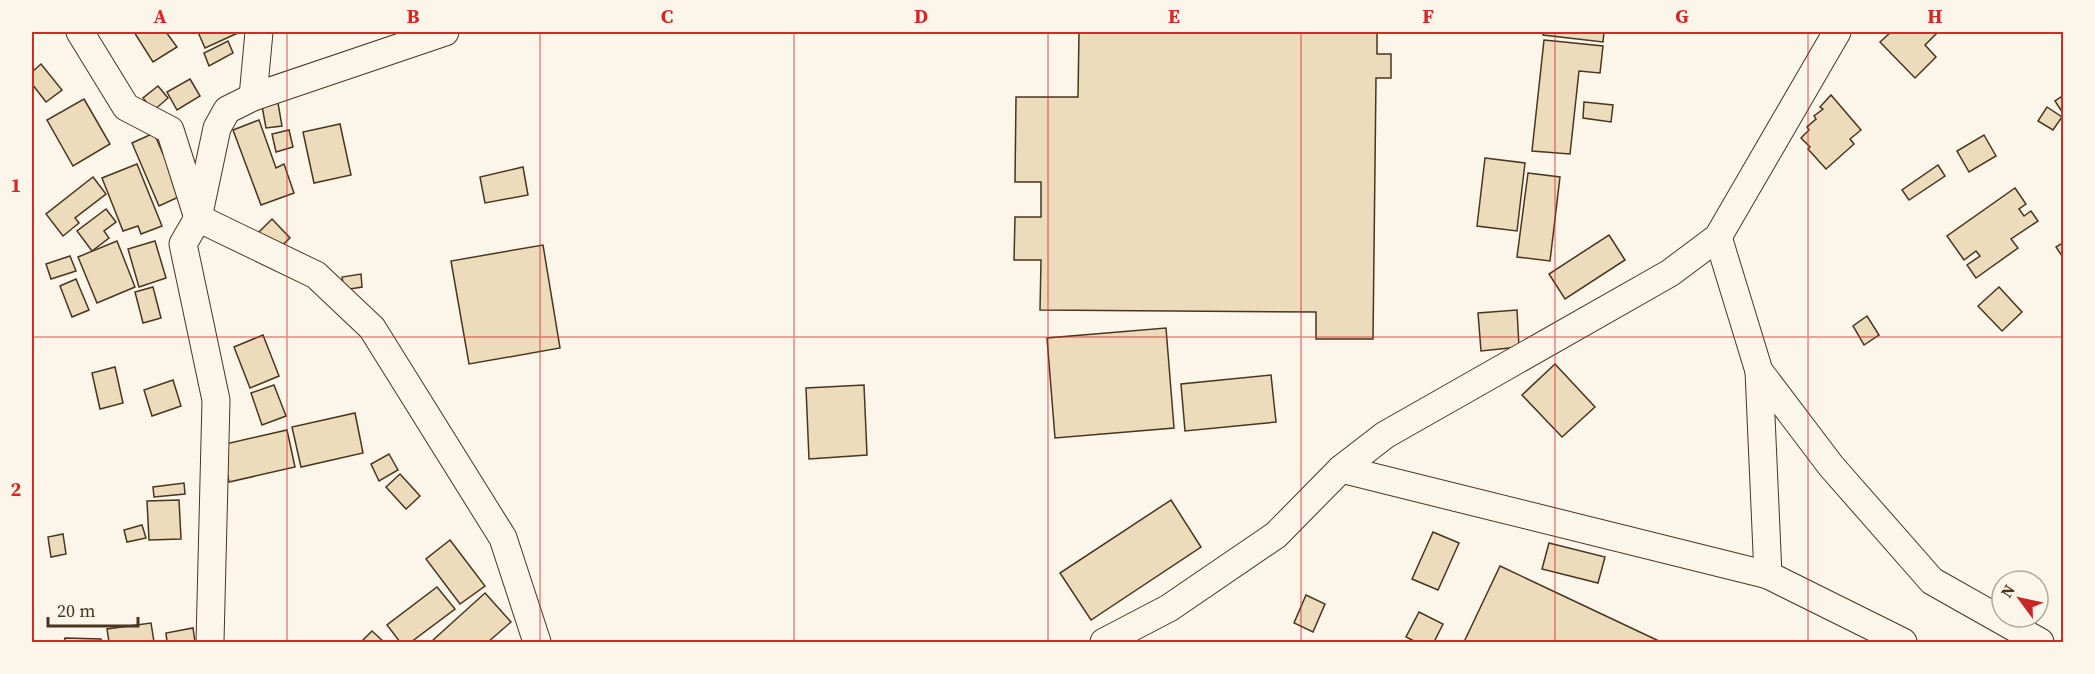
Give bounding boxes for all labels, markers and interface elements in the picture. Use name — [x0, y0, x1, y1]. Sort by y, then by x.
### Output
text: A — [153, 2, 167, 30]
text: B — [406, 2, 420, 30]
text: C — [661, 2, 673, 30]
text: D — [914, 2, 928, 30]
text: E — [1168, 2, 1180, 30]
text: F — [1422, 2, 1434, 30]
text: G — [1675, 2, 1689, 30]
text: H — [1927, 2, 1943, 30]
text: 1 — [11, 171, 21, 199]
text: 2 — [11, 475, 22, 503]
north arrow — [1990, 569, 2050, 629]
text: N — [1995, 580, 2020, 602]
scale bar — [48, 590, 138, 628]
text: 20 m — [57, 598, 95, 623]

